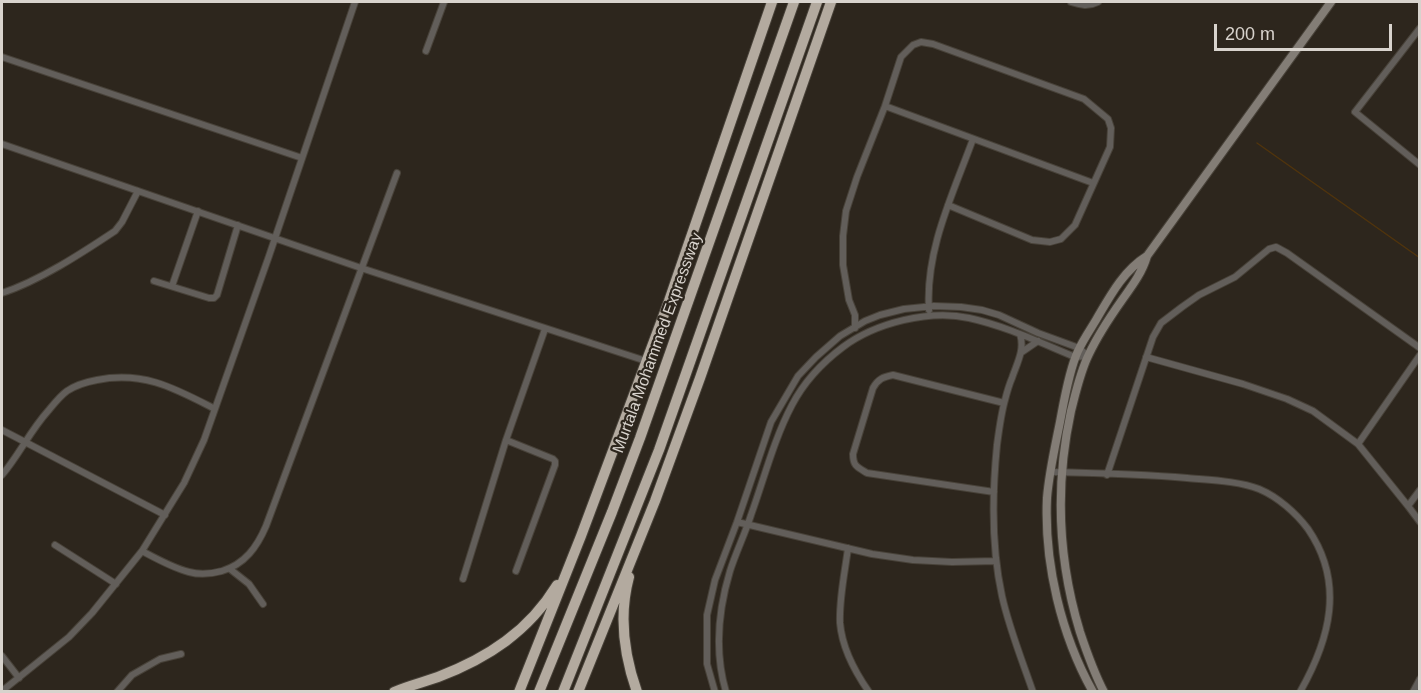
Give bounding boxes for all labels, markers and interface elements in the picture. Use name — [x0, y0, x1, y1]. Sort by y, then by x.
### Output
scale bar — [1217, 12, 1396, 50]
text: 200 m — [1225, 24, 1275, 44]
street label: Murtala Mohammed Expressway — [609, 230, 707, 456]

